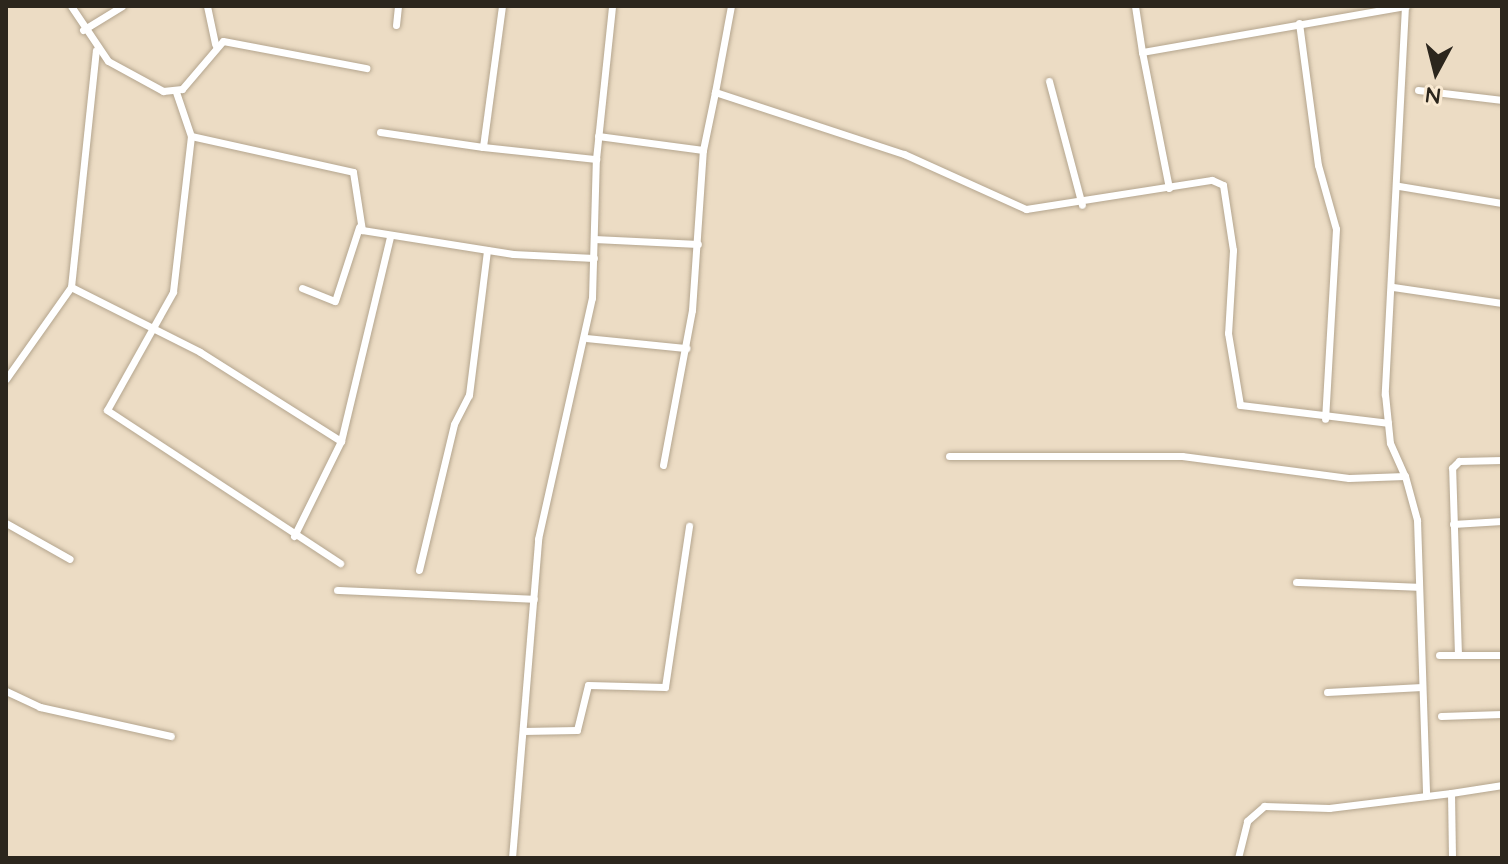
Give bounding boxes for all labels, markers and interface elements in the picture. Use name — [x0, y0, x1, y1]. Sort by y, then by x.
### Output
north arrow — [1396, 32, 1476, 112]
text: N — [1423, 81, 1443, 111]

